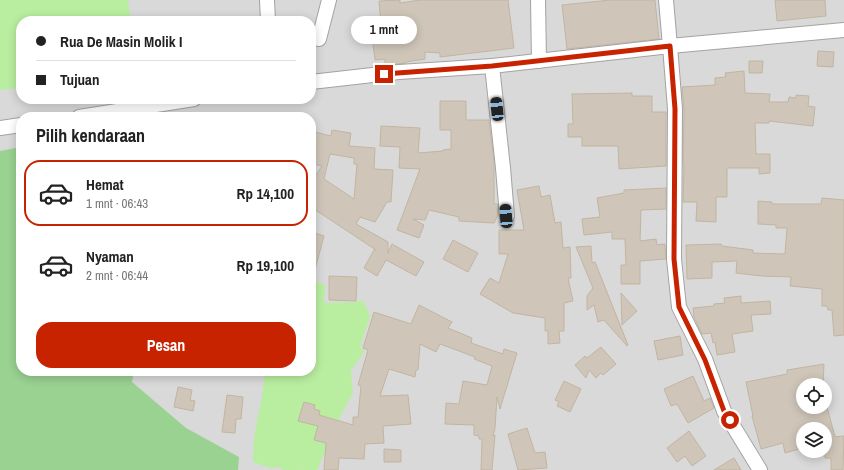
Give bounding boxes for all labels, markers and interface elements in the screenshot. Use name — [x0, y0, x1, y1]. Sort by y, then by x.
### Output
callout: 1 mnt — [351, 16, 417, 44]
text: 1 mnt — [370, 21, 398, 38]
text: Rua De Masin Molik I — [60, 31, 182, 52]
route end — [375, 65, 393, 83]
text: Tujuan — [60, 69, 99, 90]
car — [490, 96, 504, 122]
text: Pilih kendaraan — [36, 123, 145, 148]
text: Hemat — [86, 174, 124, 195]
icon: car — [38, 175, 74, 211]
text: Rp 14,100 — [237, 183, 294, 204]
text: 1 mnt · 06:43 — [86, 195, 148, 212]
car — [499, 204, 513, 228]
text: Nyaman — [86, 246, 134, 267]
icon: car — [38, 247, 74, 283]
text: Rp 19,100 — [237, 255, 294, 276]
text: 2 mnt · 06:44 — [86, 267, 148, 284]
button: Pesan — [36, 322, 296, 368]
map controls — [796, 378, 832, 458]
button: locate — [796, 378, 832, 414]
route start — [721, 411, 739, 429]
button: layers — [796, 422, 832, 458]

